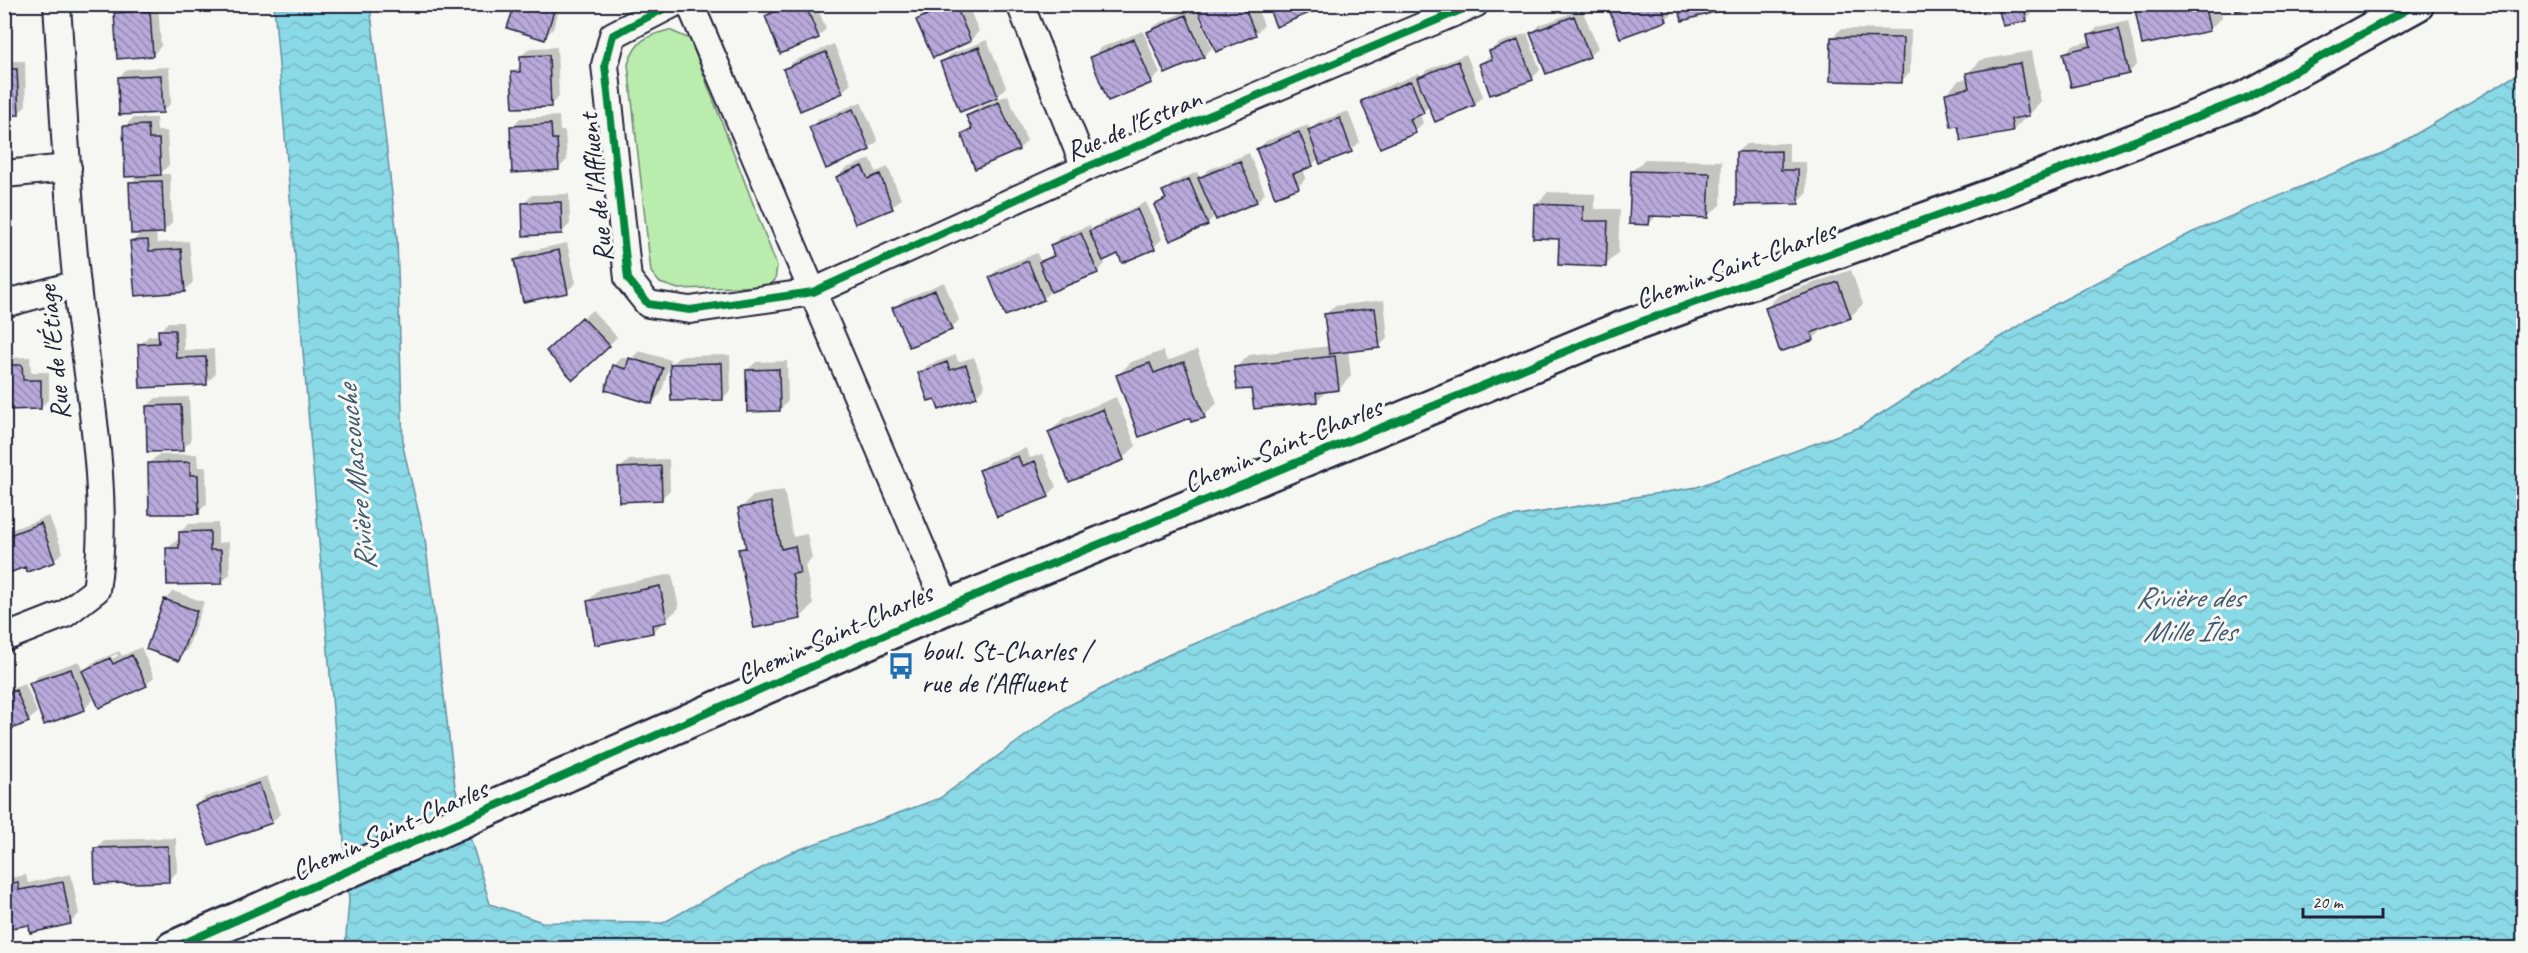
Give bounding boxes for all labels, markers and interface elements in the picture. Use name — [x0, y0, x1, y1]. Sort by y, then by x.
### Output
street label: Rue de l'Estran — [1060, 80, 1208, 169]
street label: Rue de l'Affluent — [570, 109, 621, 264]
street label: Chemin Saint-Charles — [1630, 211, 1842, 317]
street label: Rue de l'Étiage — [29, 282, 78, 422]
water label: Rivière Mascouche — [327, 379, 385, 572]
street label: Chemin Saint-Charles — [1178, 388, 1389, 500]
street label: Chemin Saint-Charles — [731, 574, 940, 692]
water label: Rivière des Mille Îles — [2136, 578, 2247, 650]
place label: boul. St-Charles / rue de l'Affluent — [921, 633, 1097, 700]
bus stop icon: boul. St-Charles / rue de l'Affluent — [886, 651, 916, 681]
street label: Chemin Saint-Charles — [286, 770, 495, 888]
scale bar — [2303, 881, 2382, 919]
text: 20 m — [2312, 891, 2345, 913]

